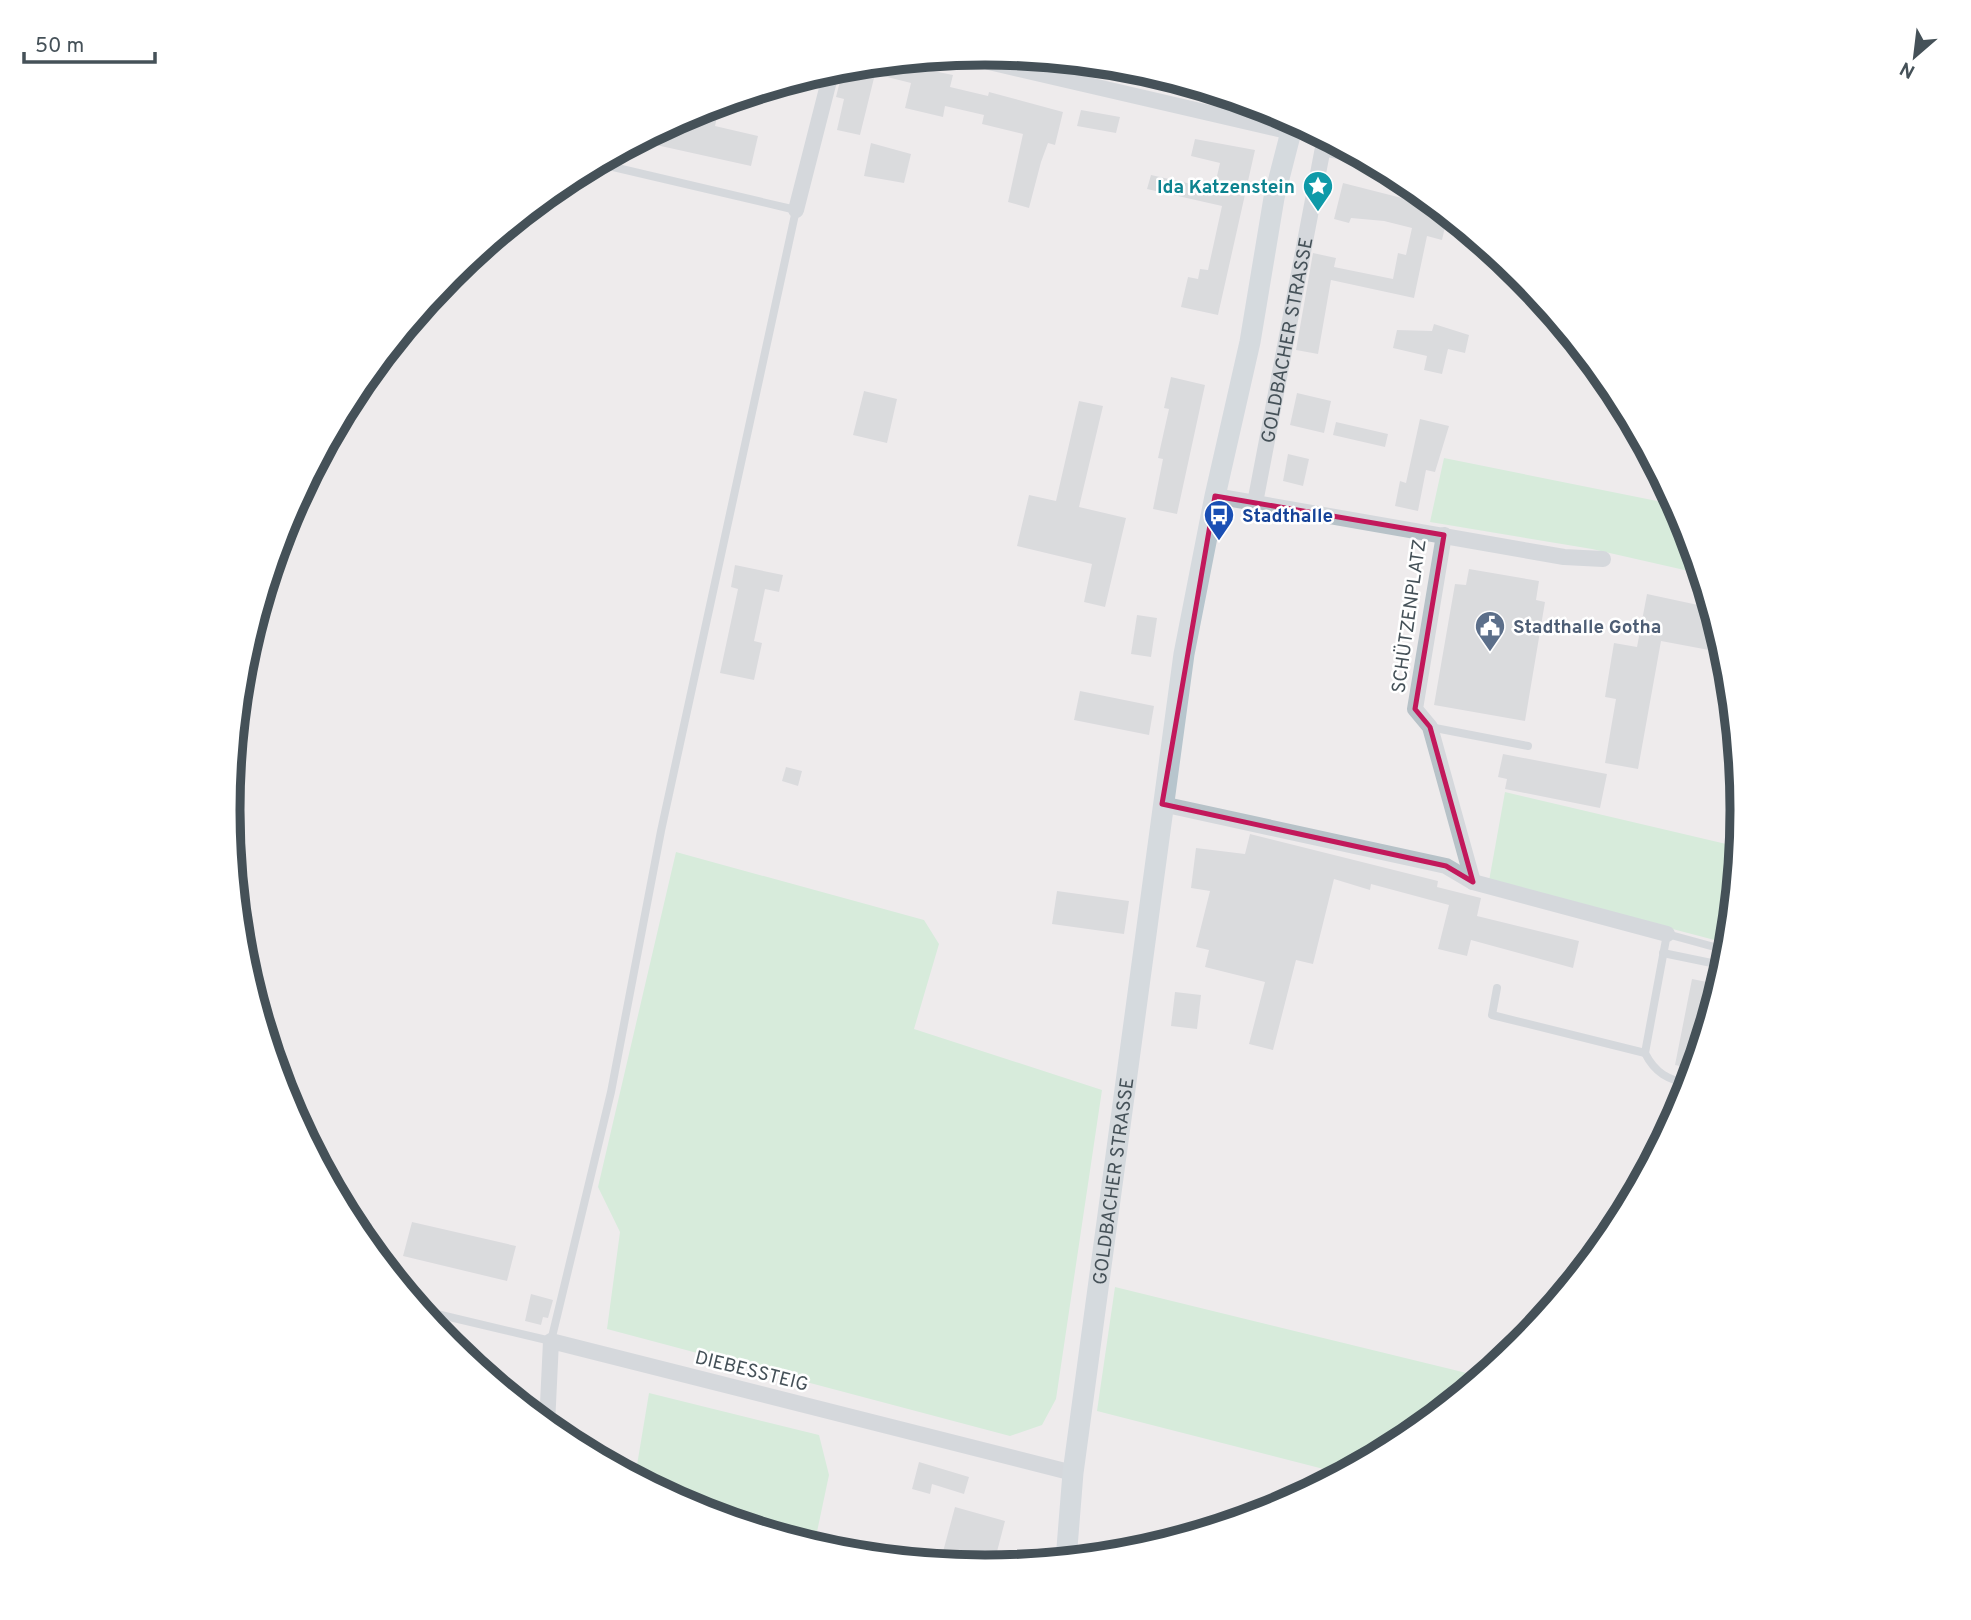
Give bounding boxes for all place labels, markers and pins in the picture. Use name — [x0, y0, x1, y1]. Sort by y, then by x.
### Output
place icon: Ida Katzenstein — [1301, 169, 1335, 213]
place label: Ida Katzenstein — [1157, 176, 1295, 200]
bus stop icon: Stadthalle — [1202, 498, 1236, 542]
place label: Stadthalle — [1242, 505, 1333, 529]
public building icon: Stadthalle Gotha — [1473, 609, 1507, 653]
place label: Stadthalle Gotha — [1513, 616, 1661, 640]

